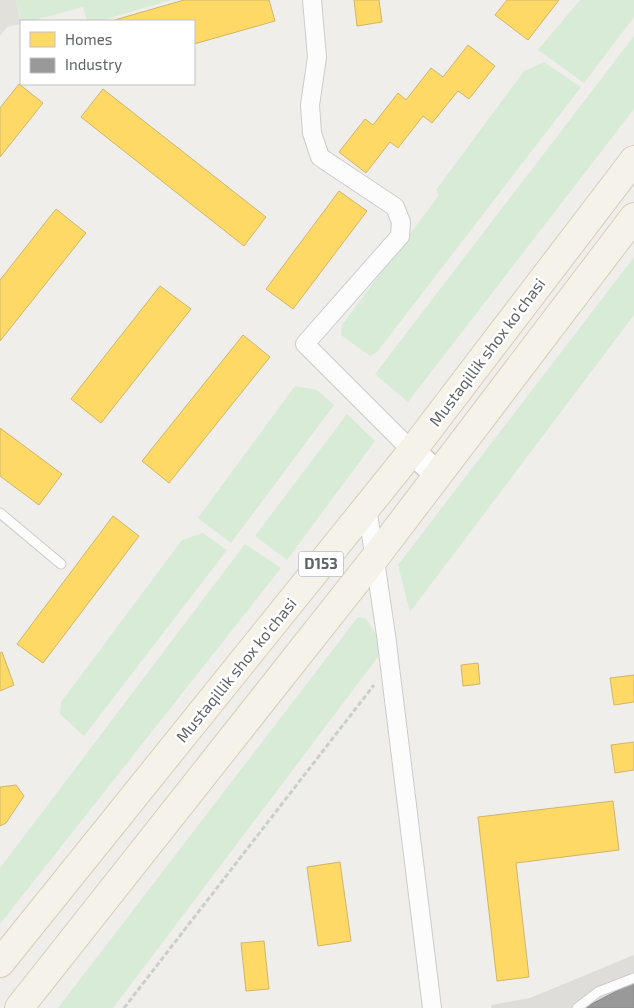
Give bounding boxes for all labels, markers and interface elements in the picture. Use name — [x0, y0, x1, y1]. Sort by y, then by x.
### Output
legend — [20, 20, 195, 85]
text: Homes — [65, 30, 112, 48]
text: Industry — [65, 55, 122, 73]
street label: Mustaqillik shox ko'chasi — [425, 274, 548, 429]
road number: D153 — [298, 552, 344, 576]
street label: Mustaqillik shox ko'chasi — [171, 594, 300, 746]

